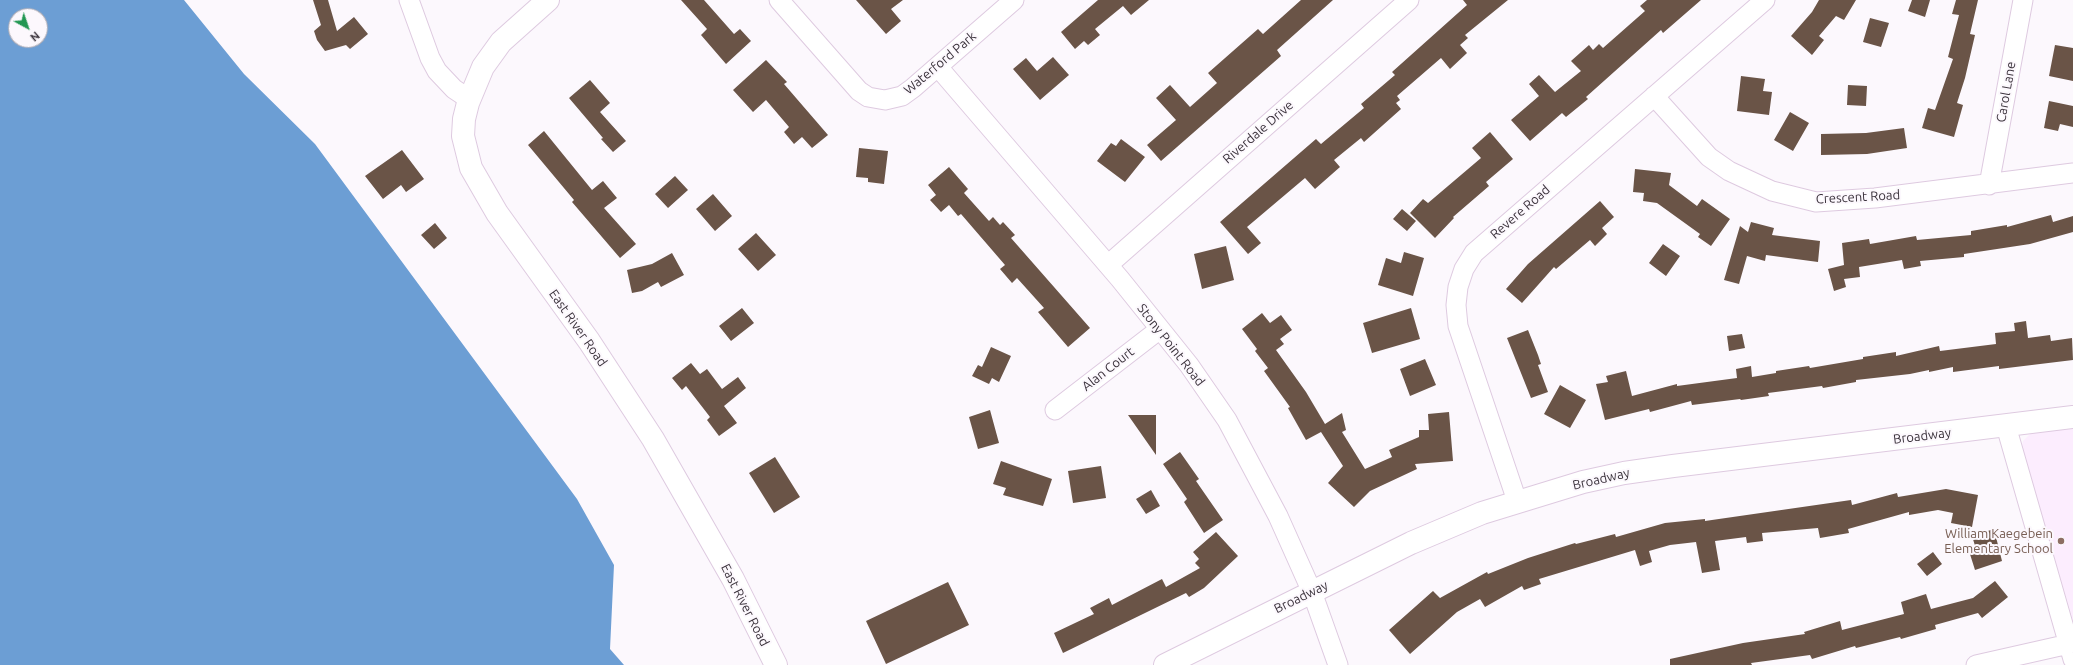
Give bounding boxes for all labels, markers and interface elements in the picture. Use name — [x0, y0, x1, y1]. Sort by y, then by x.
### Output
north arrow — [8, 8, 48, 48]
street label: Waterford Park — [901, 28, 979, 98]
text: N — [28, 29, 42, 44]
street label: Carol Lane — [1993, 60, 2019, 124]
street label: Riverdale Drive — [1220, 97, 1296, 167]
street label: Revere Road — [1487, 182, 1553, 242]
street label: Crescent Road — [1815, 187, 1901, 207]
street label: East River Road — [546, 287, 610, 369]
street label: Stony Point Road — [1134, 301, 1208, 389]
street label: Alan Court — [1079, 344, 1137, 394]
street label: Broadway — [1892, 425, 1952, 447]
street label: Broadway — [1571, 465, 1631, 493]
place label: William Kaegebein Elementary School — [1944, 526, 2053, 557]
marker: William Kaegebein Elementary School — [2056, 536, 2066, 546]
street label: East River Road — [718, 561, 772, 649]
street label: Broadway — [1271, 577, 1331, 617]

